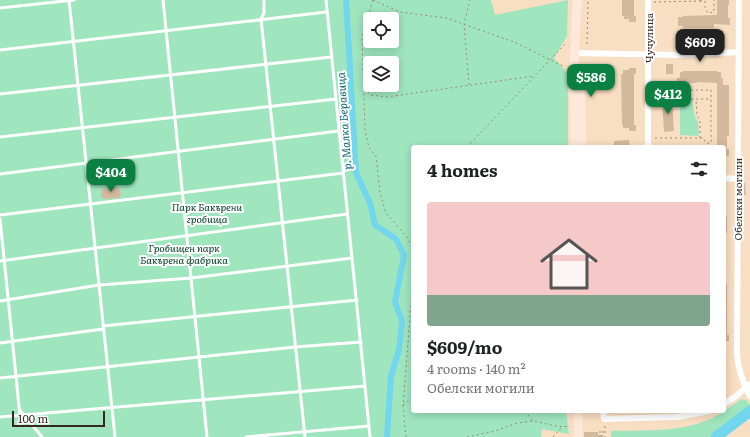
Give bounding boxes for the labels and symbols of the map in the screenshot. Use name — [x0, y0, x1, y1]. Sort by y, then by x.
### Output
street label: Чучулица — [641, 12, 656, 63]
pin: $609 — [676, 29, 724, 63]
pin: $586 — [567, 64, 615, 98]
water label: р. Малка Беравица — [332, 71, 354, 170]
pin: $412 — [644, 81, 692, 115]
street label: Обелски могили — [730, 157, 745, 240]
pin: $404 — [87, 159, 135, 193]
park label: Парк Бакърени гробища — [172, 199, 242, 226]
park label: Гробищен парк Бакърена фабрика — [140, 240, 228, 267]
scale bar — [12, 409, 105, 428]

